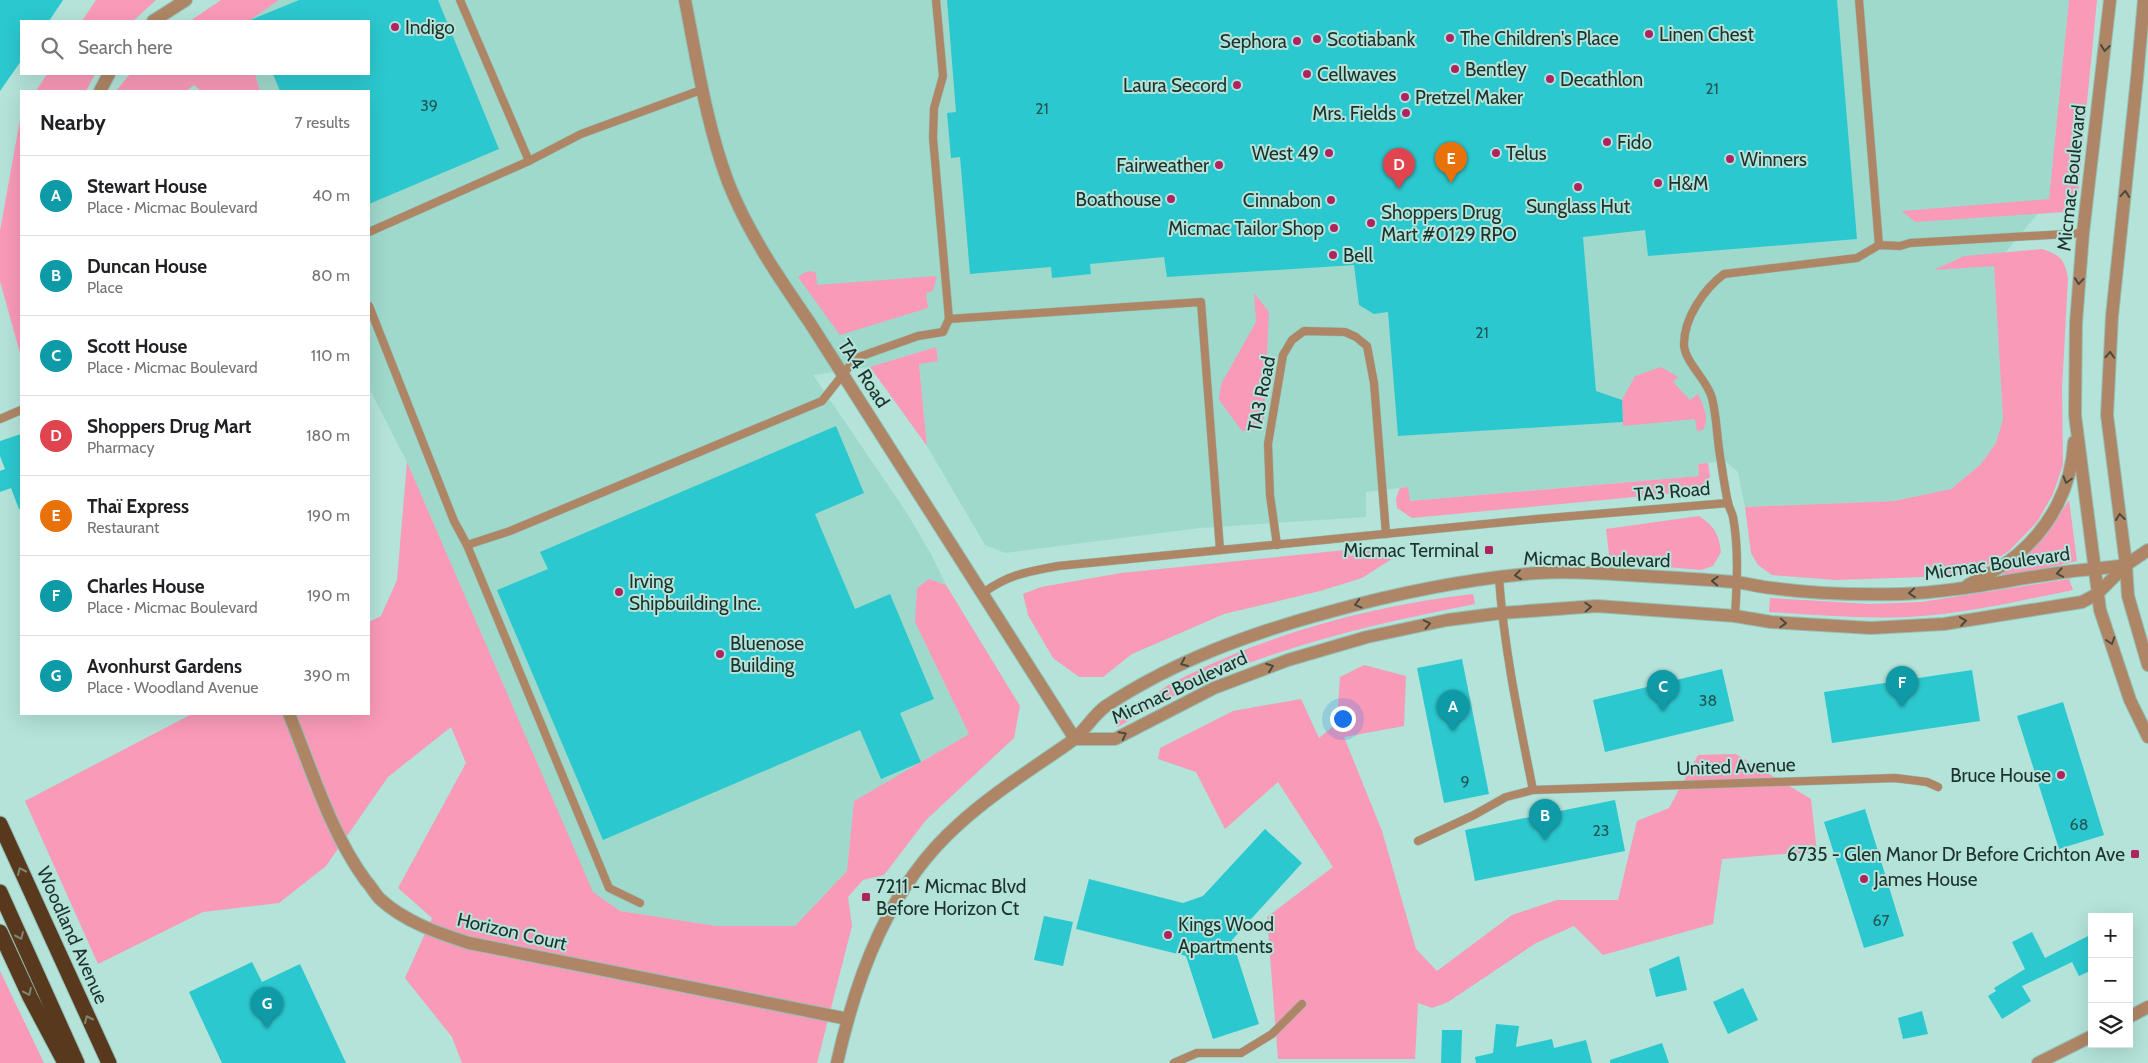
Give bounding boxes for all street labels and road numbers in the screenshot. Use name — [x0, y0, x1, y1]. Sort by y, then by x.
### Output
street label: Micmac Boulevard — [2052, 104, 2091, 252]
street label: TA4 Road — [833, 335, 894, 412]
street label: TA3 Road — [1243, 354, 1280, 434]
street label: TA3 Road — [1633, 477, 1711, 506]
street label: Micmac Boulevard — [1923, 542, 2071, 585]
street label: Micmac Boulevard — [1523, 547, 1671, 572]
street label: Micmac Boulevard — [1108, 646, 1251, 729]
street label: United Avenue — [1676, 753, 1796, 780]
street label: Woodland Avenue — [32, 863, 113, 1008]
street label: Horizon Court — [455, 908, 570, 955]

